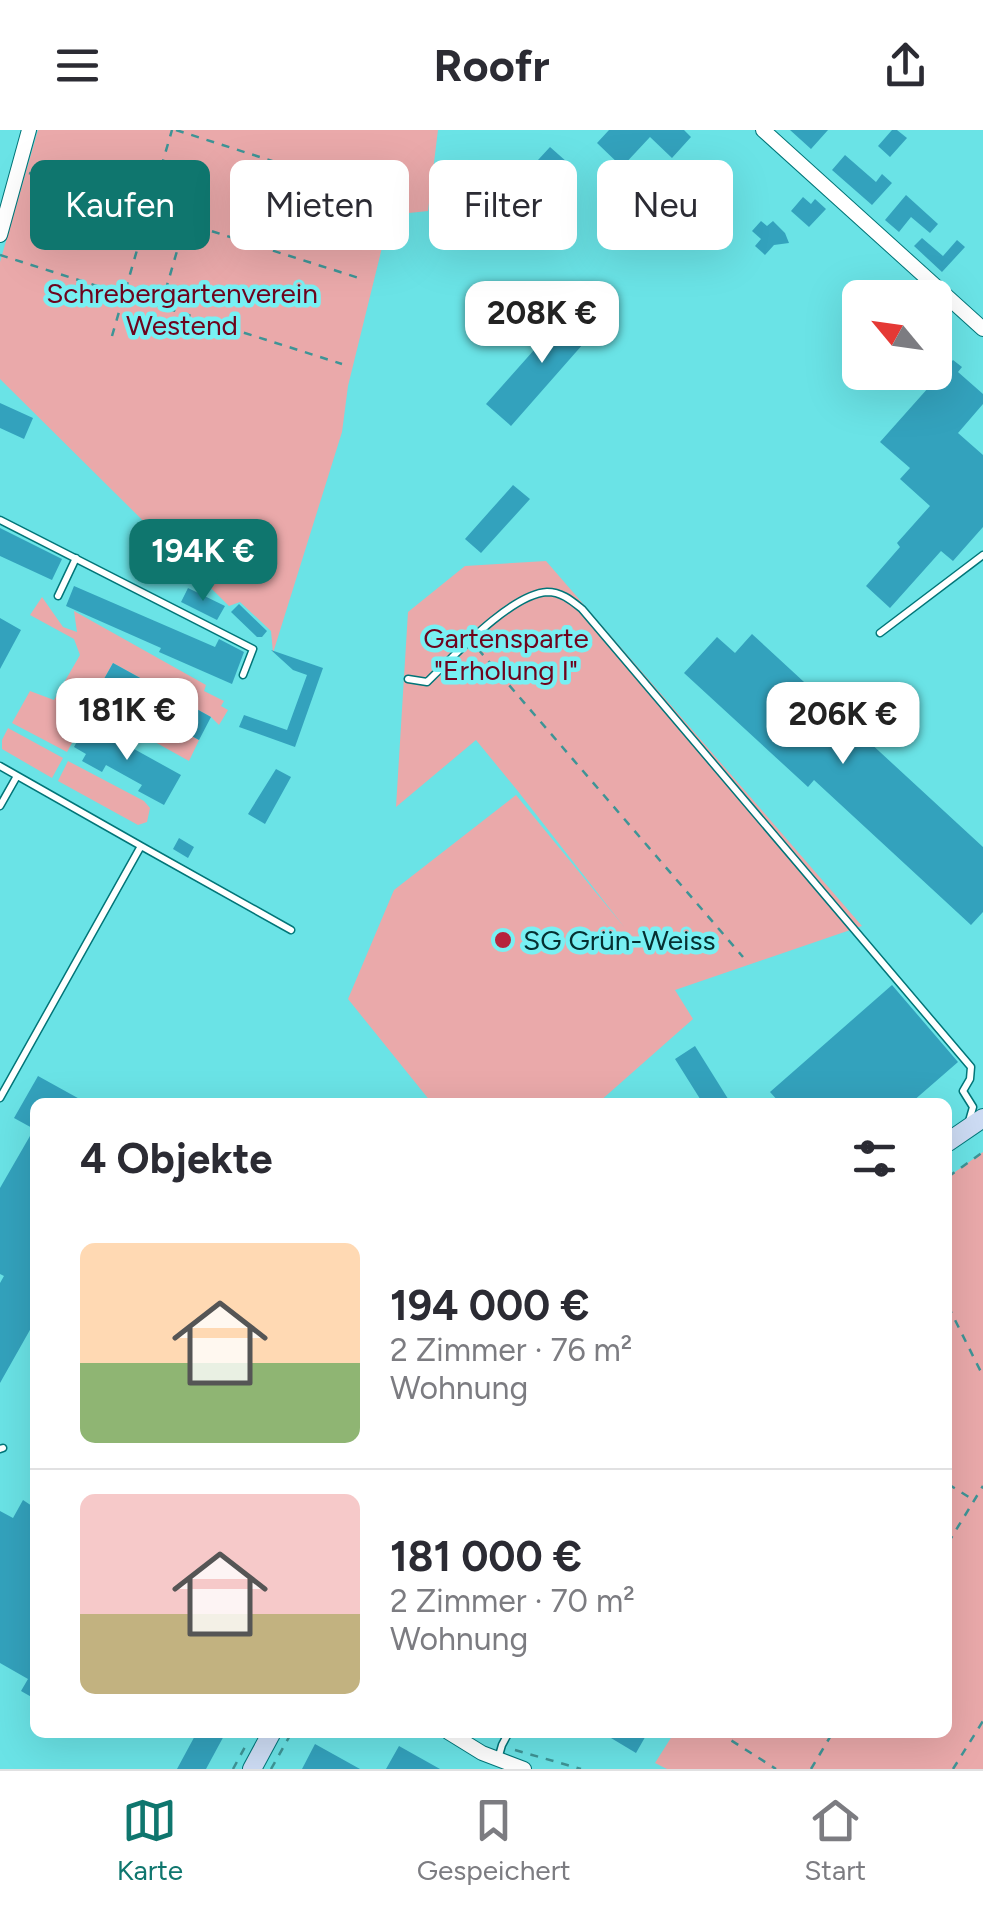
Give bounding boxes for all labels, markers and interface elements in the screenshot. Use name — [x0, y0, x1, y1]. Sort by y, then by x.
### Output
icon: menu — [50, 38, 105, 93]
text: Roofr — [433, 38, 550, 92]
icon: share — [878, 38, 933, 93]
chip: Kaufen — [30, 160, 210, 250]
chip: Mieten — [230, 160, 409, 250]
chip: Filter — [429, 160, 577, 250]
chip: Neu — [597, 160, 733, 250]
park label: Schrebergartenverein Westend — [46, 276, 318, 342]
north arrow — [842, 280, 952, 390]
map controls — [842, 280, 952, 390]
pin: 208K € — [461, 281, 623, 366]
text: 208K € — [487, 294, 597, 332]
pin: 194K € — [122, 519, 284, 604]
text: 194K € — [151, 532, 255, 570]
park label: Gartensparte "Erholung I" — [423, 621, 589, 687]
pin: 181K € — [46, 678, 208, 763]
pin: 206K € — [762, 682, 924, 767]
text: 181K € — [78, 691, 176, 729]
text: 206K € — [789, 695, 898, 733]
place label: SG Grün-Weiss — [523, 923, 716, 957]
marker: SG Grün-Weiss — [492, 929, 514, 951]
icon: filters — [847, 1131, 902, 1186]
text: 4 Objekte — [80, 1133, 273, 1184]
text: 194 000 € — [390, 1280, 590, 1331]
icon: home — [160, 1283, 280, 1403]
text: 2 Zimmer · 76 m² — [390, 1331, 632, 1369]
text: Wohnung — [390, 1369, 528, 1407]
text: 181 000 € — [390, 1531, 582, 1582]
icon: home — [160, 1534, 280, 1654]
text: 2 Zimmer · 70 m² — [390, 1582, 635, 1620]
text: Wohnung — [390, 1620, 528, 1658]
tab: Karte — [117, 1793, 183, 1887]
tab: Gespeichert — [417, 1793, 571, 1887]
tab: Start — [804, 1793, 866, 1887]

